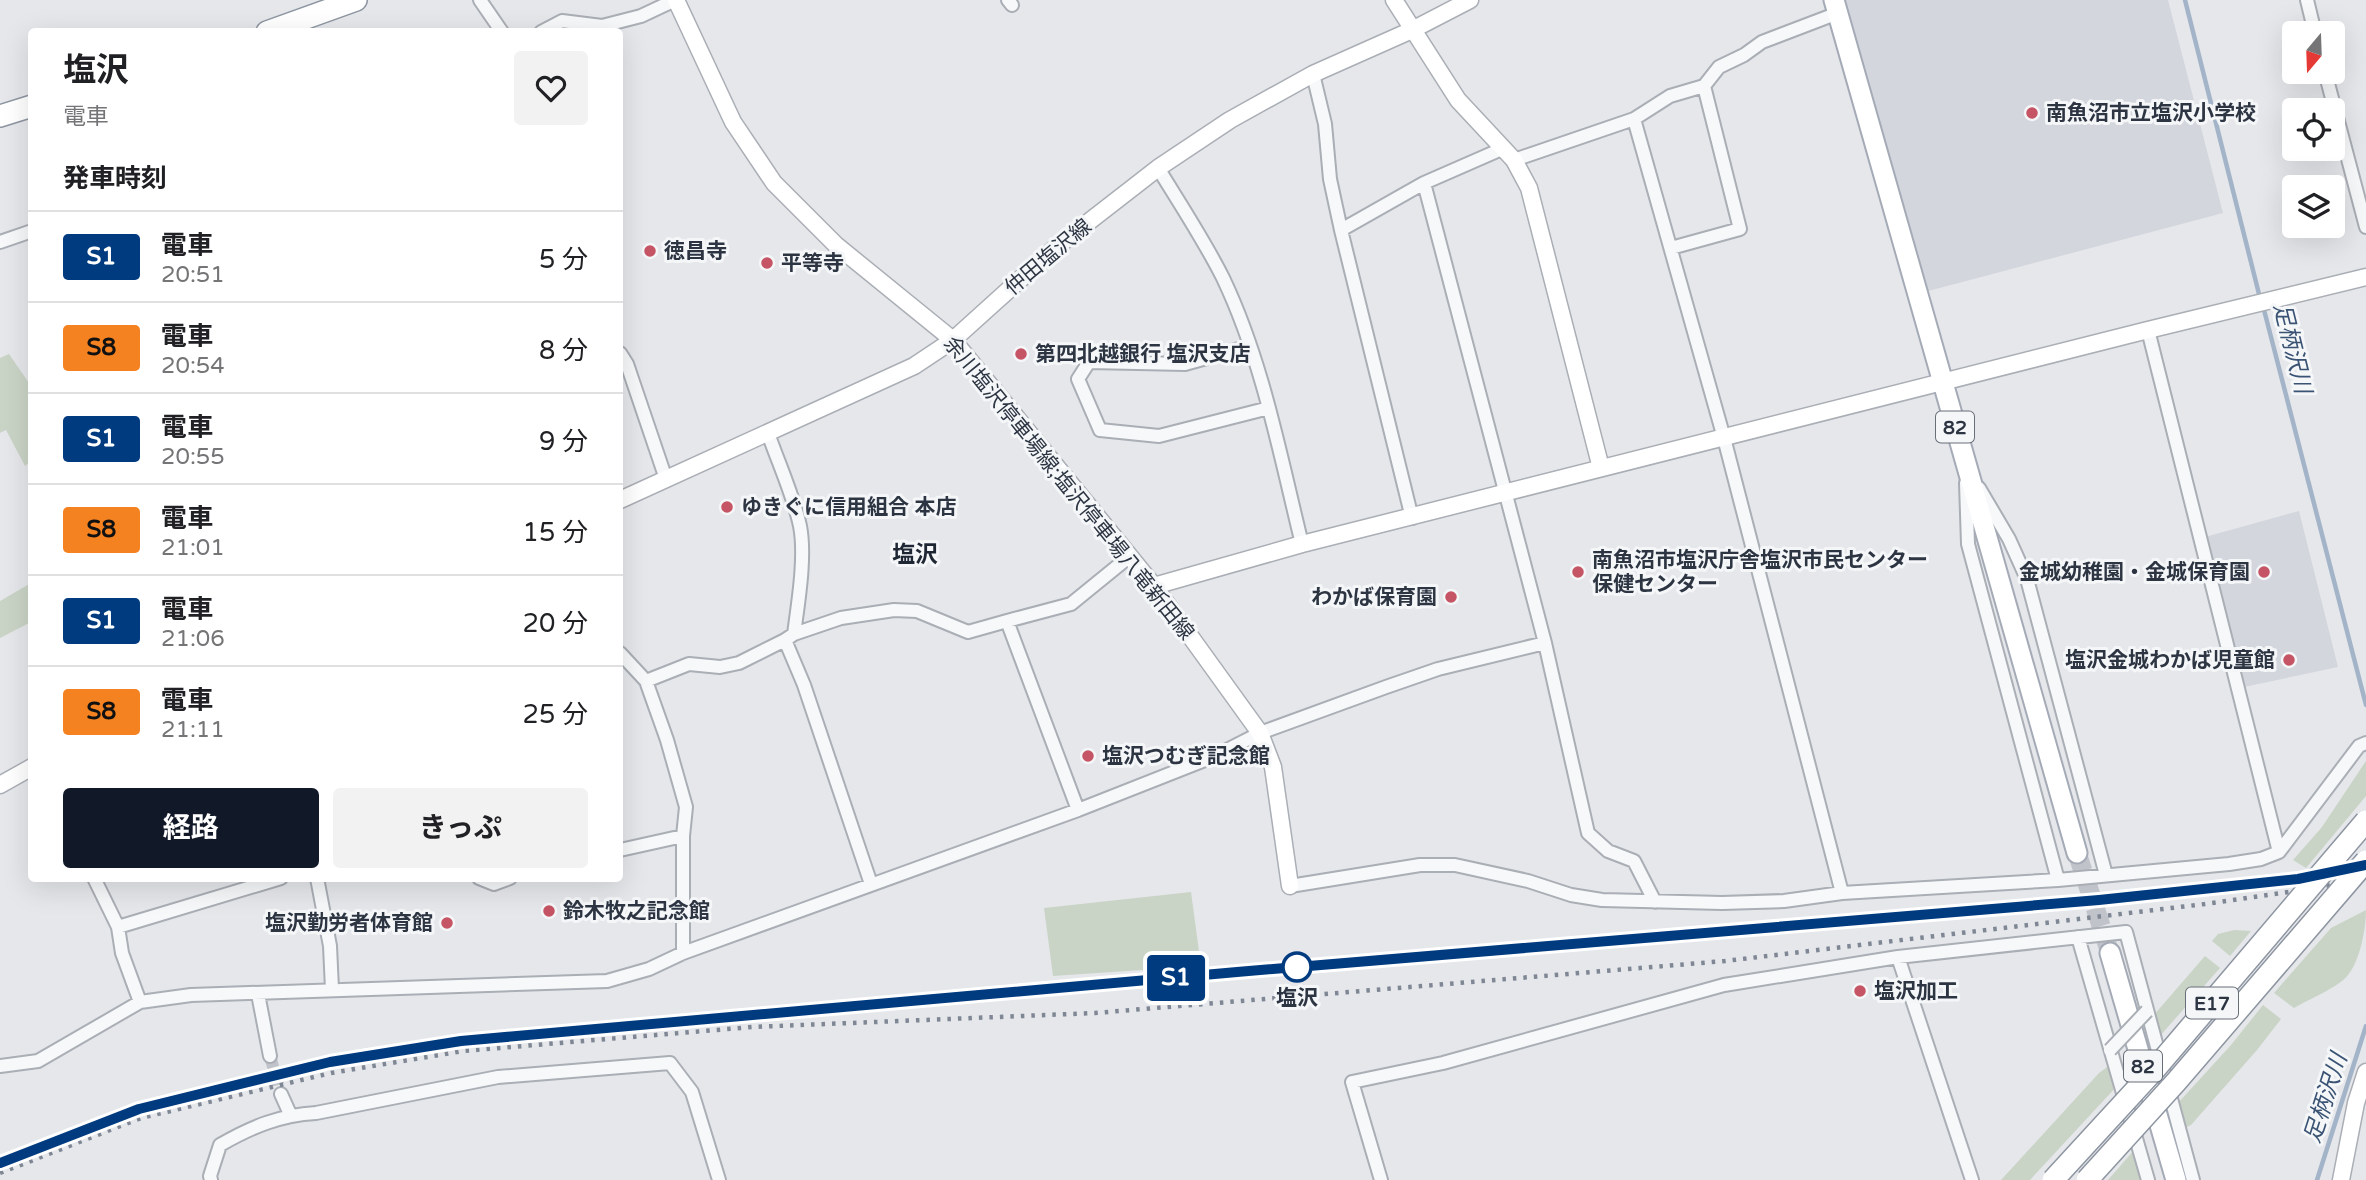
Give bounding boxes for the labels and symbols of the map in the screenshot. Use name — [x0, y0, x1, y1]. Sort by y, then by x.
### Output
north arrow — [2282, 21, 2345, 84]
place label: 南魚沼市立塩沢小学校 — [2046, 101, 2256, 126]
marker: 南魚沼市立塩沢小学校 — [2024, 105, 2040, 121]
street label: 仲田塩沢線 — [1000, 214, 1097, 301]
place label: 徳昌寺 — [664, 239, 727, 264]
marker: 徳昌寺 — [642, 243, 658, 259]
place label: 平等寺 — [781, 251, 844, 276]
marker: 平等寺 — [759, 255, 775, 271]
water label: 足柄沢川 — [2267, 300, 2317, 399]
street label: 余川塩沢停車場線;塩沢停車場八竜新田線 — [938, 331, 1199, 645]
place label: 第四北越銀行 塩沢支店 — [1035, 342, 1250, 367]
marker: 第四北越銀行 塩沢支店 — [1013, 346, 1029, 362]
road number: 82 — [1936, 412, 1974, 442]
place label: ゆきぐに信用組合 本店 — [741, 495, 956, 520]
marker: ゆきぐに信用組合 本店 — [719, 499, 735, 515]
district label: 塩沢 — [892, 541, 938, 569]
place label: 南魚沼市塩沢庁舎塩沢市民センター 保健センター — [1592, 548, 1928, 597]
place label: 金城幼稚園・金城保育園 — [2019, 560, 2250, 585]
marker: 南魚沼市塩沢庁舎塩沢市民センター 保健センター — [1570, 564, 1586, 580]
marker: 金城幼稚園・金城保育園 — [2256, 564, 2272, 580]
place label: わかば保育園 — [1311, 585, 1437, 610]
marker: わかば保育園 — [1443, 589, 1459, 605]
place label: 塩沢金城わかば児童館 — [2065, 648, 2275, 673]
marker: 塩沢金城わかば児童館 — [2281, 652, 2297, 668]
place label: 塩沢つむぎ記念館 — [1102, 744, 1270, 769]
marker: 塩沢つむぎ記念館 — [1080, 748, 1096, 764]
place label: 鈴木牧之記念館 — [563, 899, 710, 924]
marker: 鈴木牧之記念館 — [541, 903, 557, 919]
place label: 塩沢勤労者体育館 — [265, 911, 433, 936]
marker: 塩沢勤労者体育館 — [439, 915, 455, 931]
marker: 塩沢 — [1282, 952, 1312, 982]
line badge: S1 — [1144, 955, 1208, 1001]
place label: 塩沢加工 — [1874, 979, 1958, 1004]
marker: 塩沢加工 — [1852, 983, 1868, 999]
place label: 塩沢 — [1276, 986, 1318, 1011]
road number: E17 — [2186, 987, 2238, 1018]
water label: 足柄沢川 — [2298, 1047, 2354, 1146]
road number: 82 — [2124, 1050, 2162, 1082]

